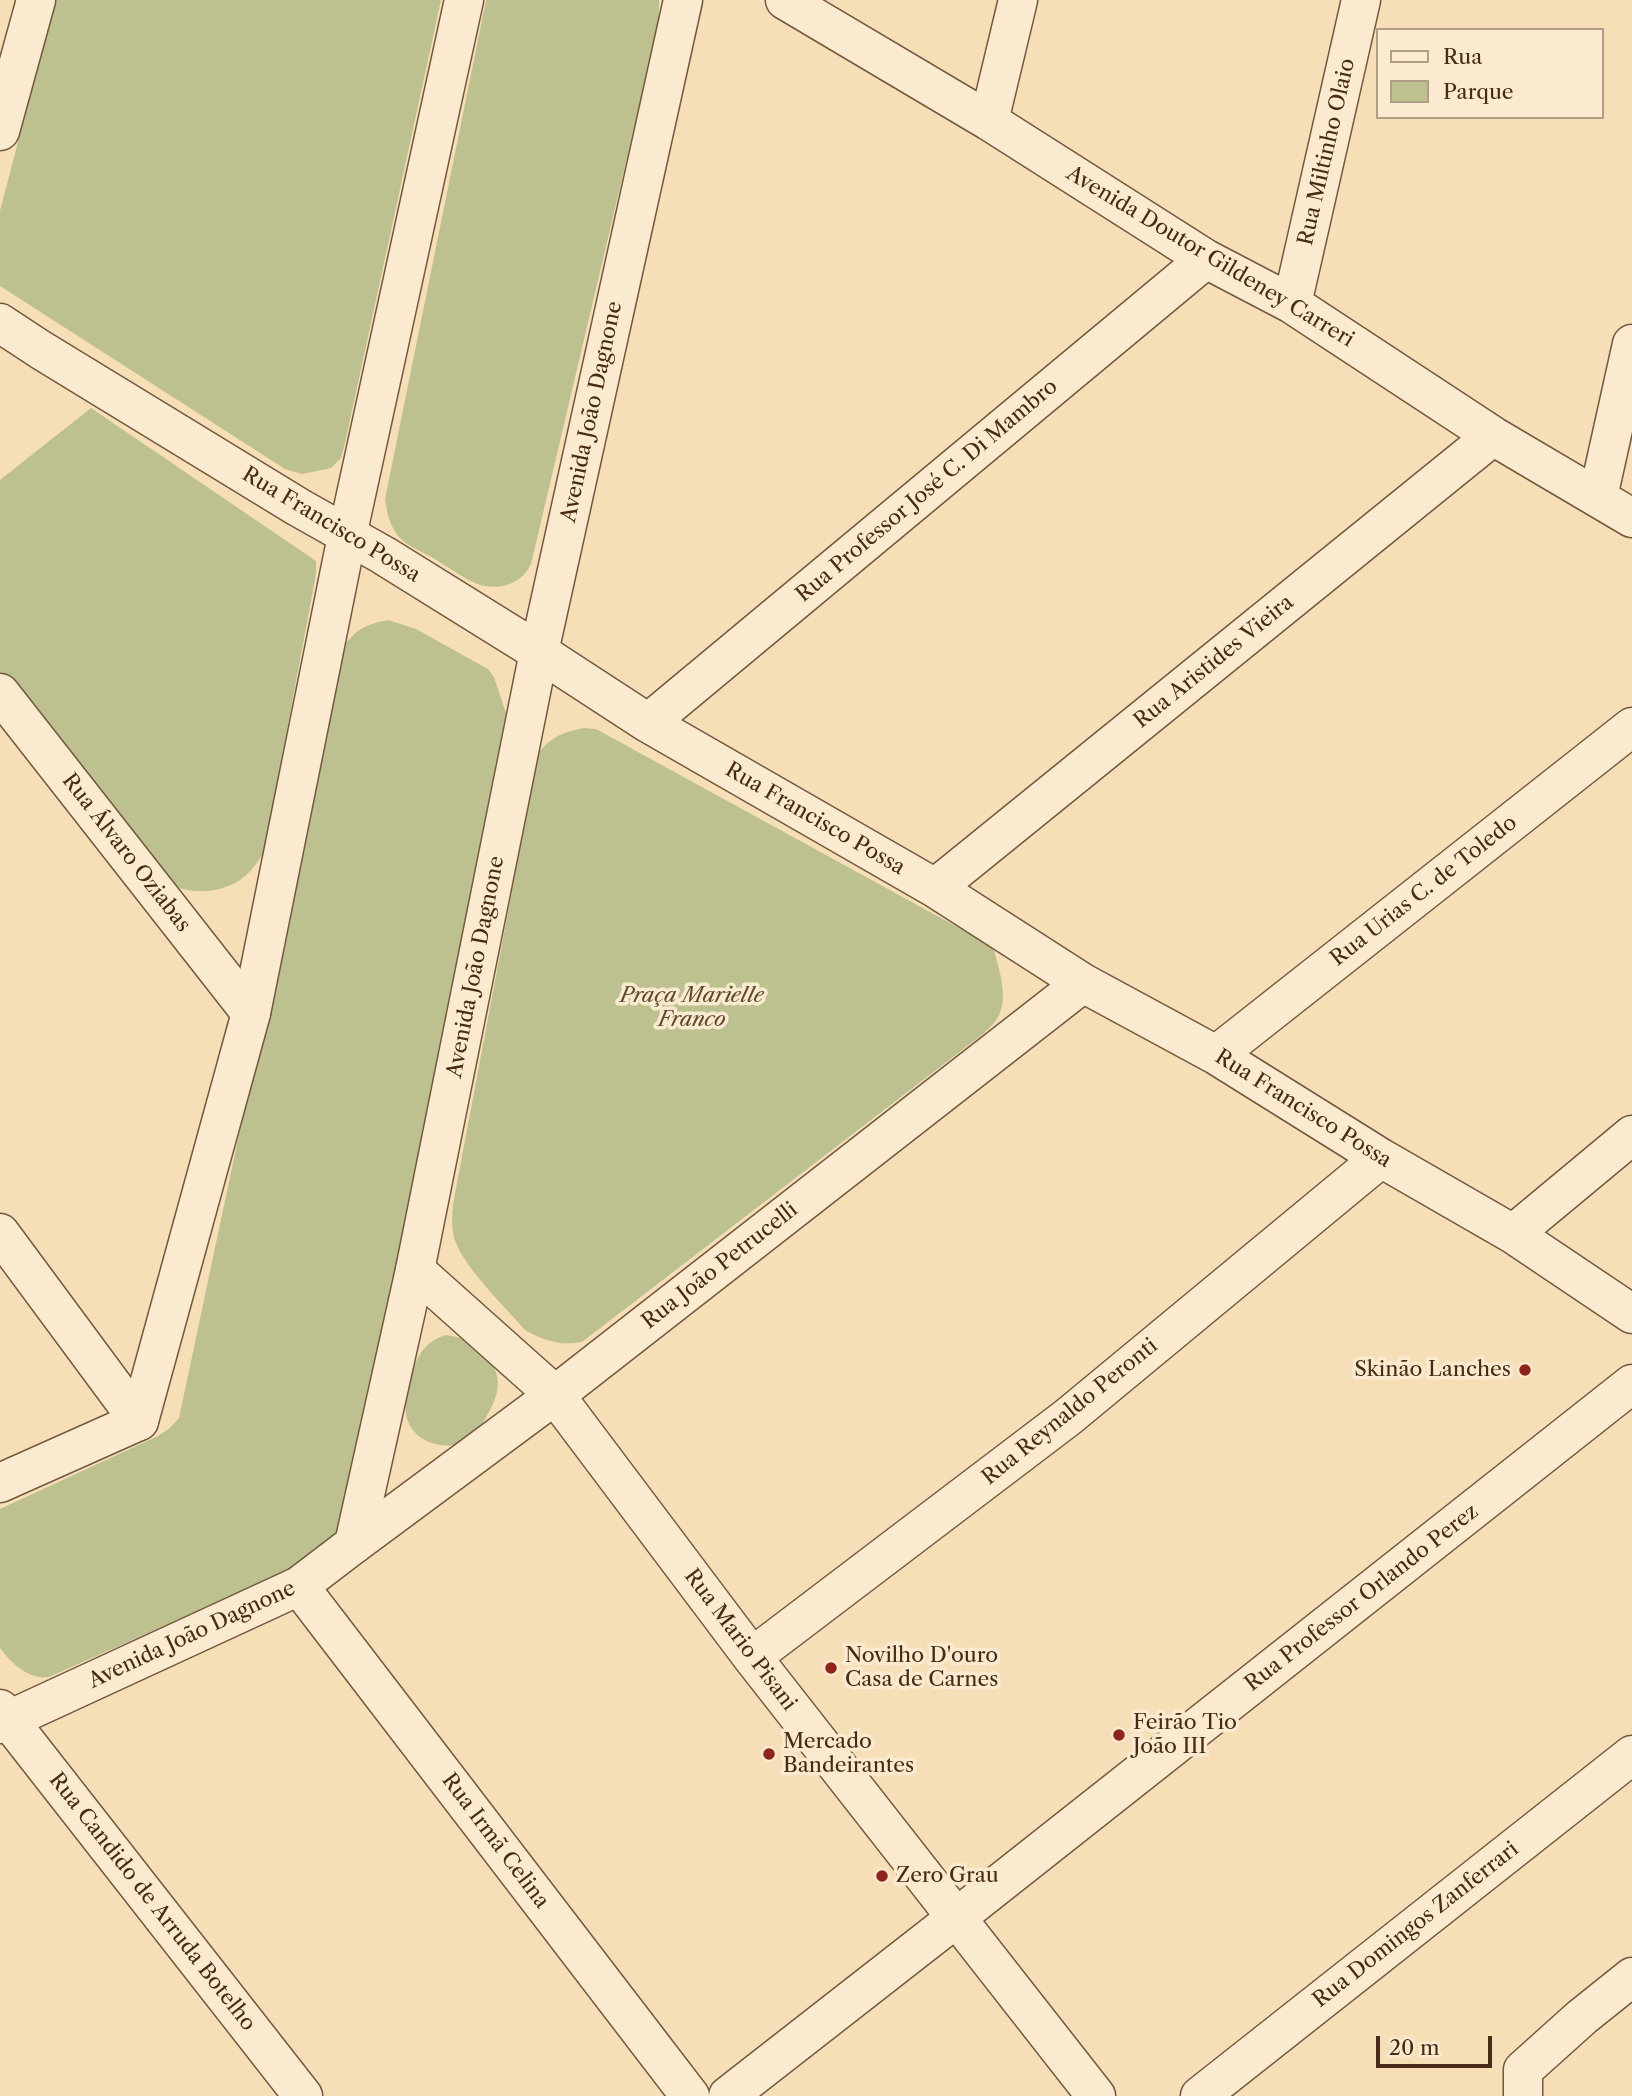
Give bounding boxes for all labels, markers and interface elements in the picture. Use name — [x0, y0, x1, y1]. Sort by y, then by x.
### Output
legend — [1376, 28, 1604, 119]
text: Rua — [1443, 44, 1482, 69]
street label: Rua Miltinho Olaio — [1293, 56, 1361, 248]
text: Parque — [1443, 79, 1514, 104]
street label: Avenida Doutor Gildeney Carreri — [1062, 161, 1358, 353]
street label: Avenida João Dagnone — [556, 299, 628, 525]
street label: Rua Professor José C. Di Mambro — [791, 374, 1063, 608]
street label: Rua Francisco Possa — [237, 462, 425, 588]
street label: Rua Aristides Vieira — [1129, 590, 1299, 734]
street label: Rua Francisco Possa — [721, 757, 909, 881]
street label: Rua Álvaro Oziabas — [56, 769, 196, 937]
street label: Rua Urias C. de Toledo — [1326, 810, 1522, 972]
street label: Avenida João Dagnone — [442, 854, 510, 1080]
park label: Praça Marielle Franco — [620, 983, 764, 1033]
street label: Rua Francisco Possa — [1210, 1044, 1396, 1174]
street label: Rua João Petrucelli — [637, 1197, 803, 1335]
street label: Rua Reynaldo Peronti — [977, 1333, 1163, 1491]
place label: Skinão Lanches — [1354, 1357, 1511, 1383]
marker: Skinão Lanches — [1517, 1362, 1533, 1378]
street label: Rua Professor Orlando Perez — [1240, 1499, 1484, 1697]
street label: Rua Mario Pisani — [679, 1564, 801, 1716]
street label: Avenida João Dagnone — [84, 1576, 300, 1694]
place label: Novilho D'ouro Casa de Carnes — [845, 1643, 998, 1693]
marker: Novilho D'ouro Casa de Carnes — [823, 1660, 839, 1676]
place label: Feirão Tio João III — [1133, 1710, 1237, 1760]
marker: Feirão Tio João III — [1111, 1727, 1127, 1743]
place label: Mercado Bandeirantes — [783, 1729, 914, 1779]
marker: Mercado Bandeirantes — [761, 1746, 777, 1762]
street label: Rua Candido de Arruda Botelho — [43, 1768, 261, 2036]
street label: Rua Irmã Celina — [436, 1768, 554, 1914]
street label: Rua Domingos Zanferrari — [1308, 1837, 1524, 2013]
place label: Zero Grau — [896, 1863, 999, 1889]
marker: Zero Grau — [874, 1868, 890, 1884]
scale bar — [1380, 2022, 1496, 2066]
text: 20 m — [1389, 2035, 1440, 2060]

